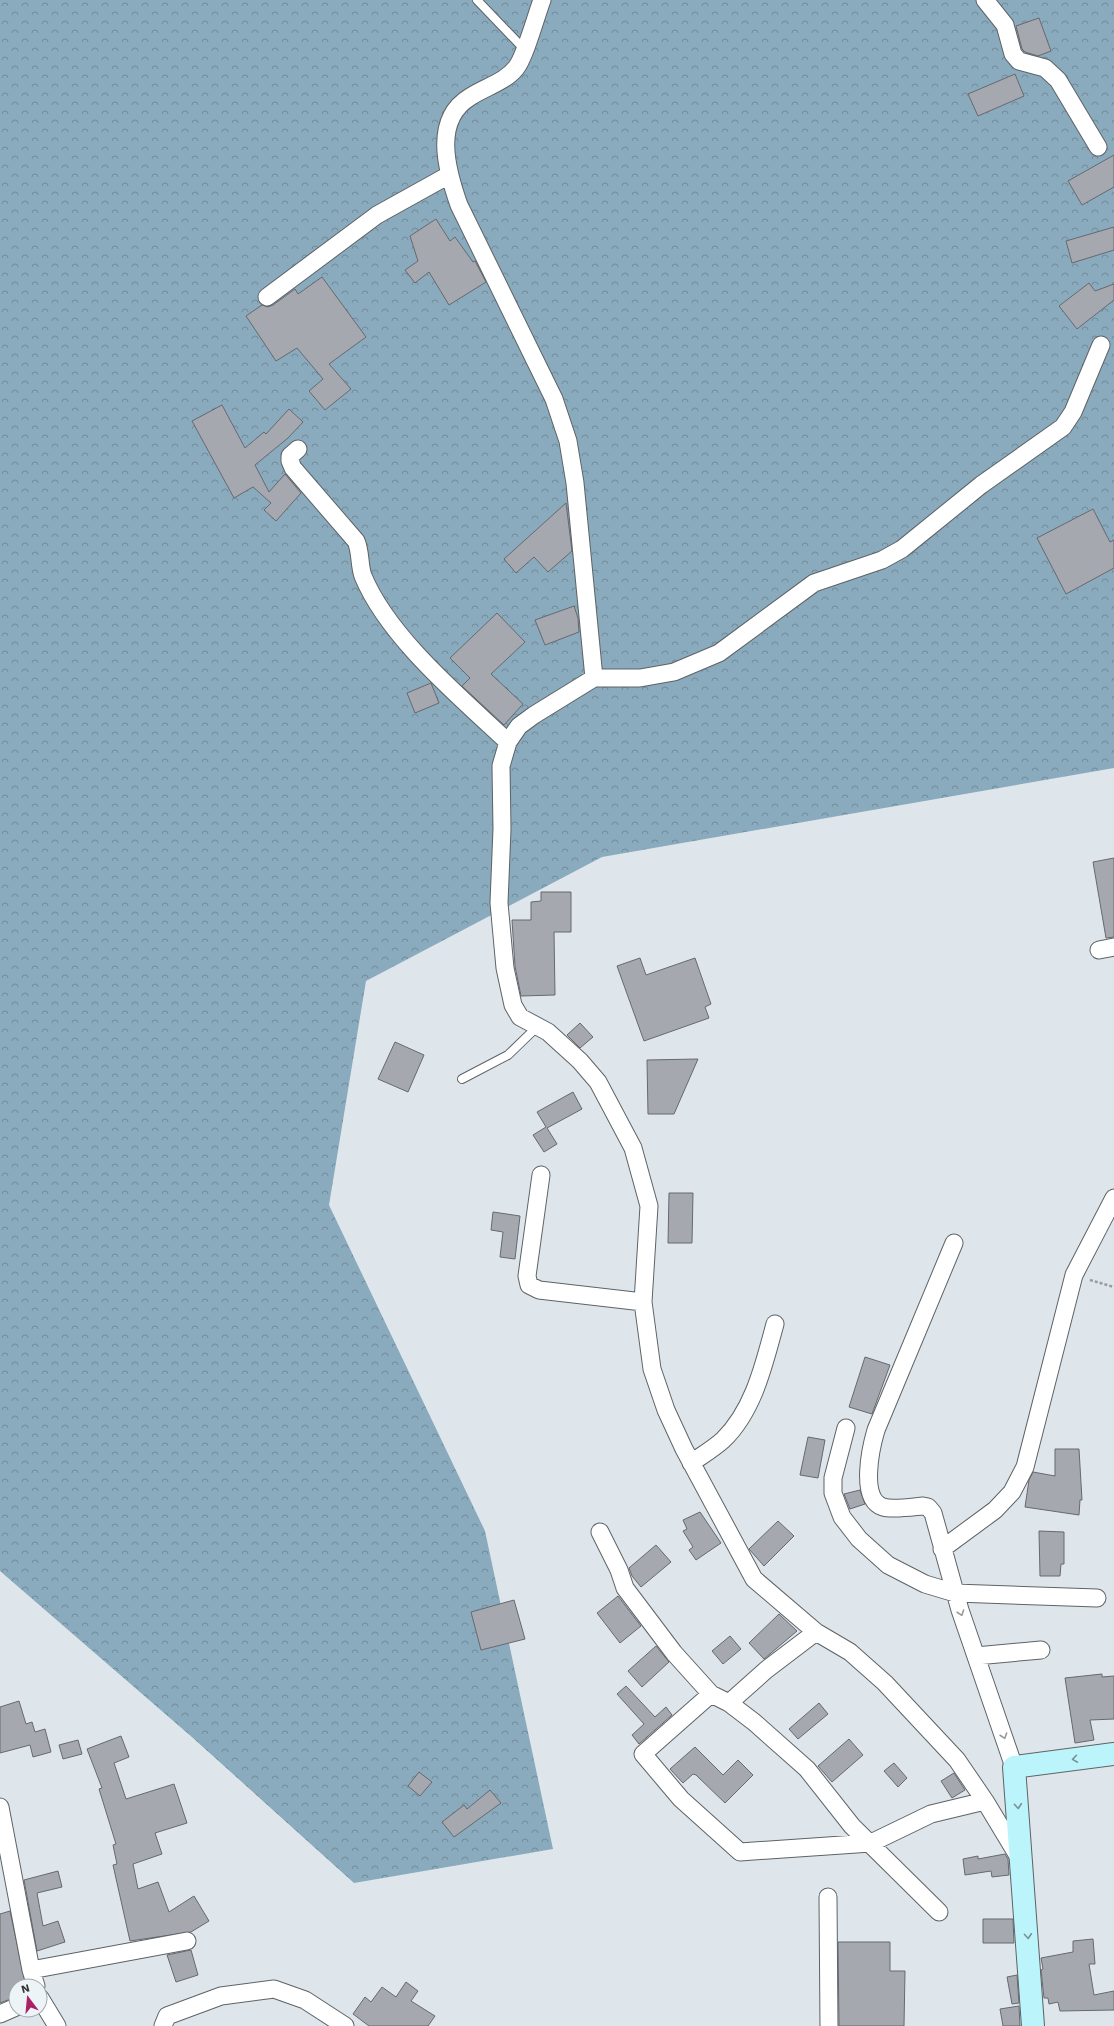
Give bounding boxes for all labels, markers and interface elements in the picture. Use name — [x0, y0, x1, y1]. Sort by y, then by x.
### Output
one-way arrow — [957, 1610, 965, 1617]
one-way arrow — [999, 1733, 1007, 1740]
one-way arrow — [1072, 1754, 1078, 1763]
one-way arrow — [1013, 1803, 1022, 1809]
one-way arrow — [1023, 1933, 1032, 1939]
north arrow — [8, 1978, 48, 2018]
text: N — [20, 1981, 31, 1996]

